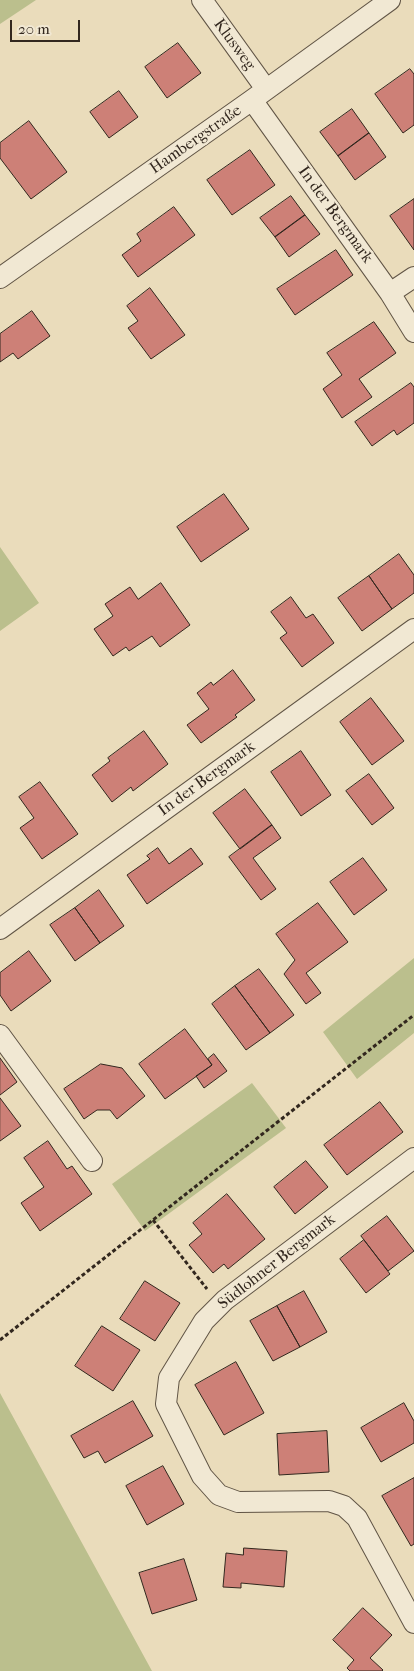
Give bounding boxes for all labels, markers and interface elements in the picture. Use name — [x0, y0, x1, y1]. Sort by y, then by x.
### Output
scale bar — [12, 10, 82, 42]
street label: Klusweg — [209, 16, 259, 74]
text: 20 m — [18, 20, 50, 38]
street label: Hambergstraße — [147, 101, 245, 179]
street label: In der Bergmark — [293, 163, 377, 267]
street label: In der Bergmark — [155, 737, 259, 821]
street label: Südlohner Bergmark — [214, 1210, 340, 1314]

